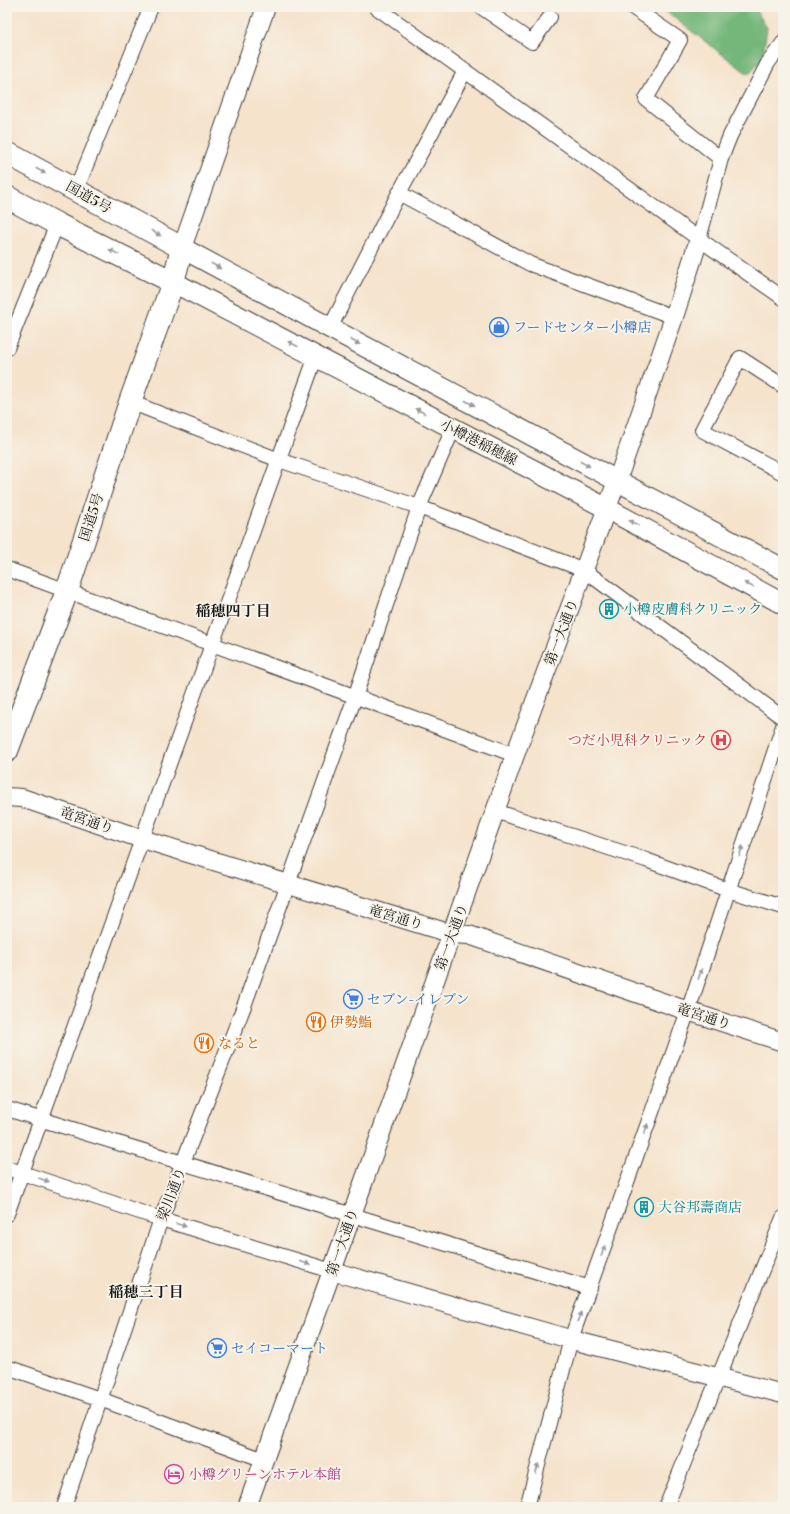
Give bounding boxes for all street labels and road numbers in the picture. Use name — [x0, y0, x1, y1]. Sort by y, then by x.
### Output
street label: 国道5号 — [62, 178, 115, 218]
street label: 小樽港稲穂線 — [437, 416, 520, 470]
street label: 国道5号 — [76, 491, 108, 544]
street label: 第一大通り — [541, 596, 583, 668]
street label: 竜宮通り — [57, 803, 116, 839]
street label: 竜宮通り — [366, 901, 425, 935]
street label: 第一大通り — [432, 901, 472, 973]
street label: 竜宮通り — [674, 1000, 733, 1034]
street label: 梁川通り — [153, 1165, 190, 1224]
street label: 第一大通り — [323, 1206, 363, 1278]

